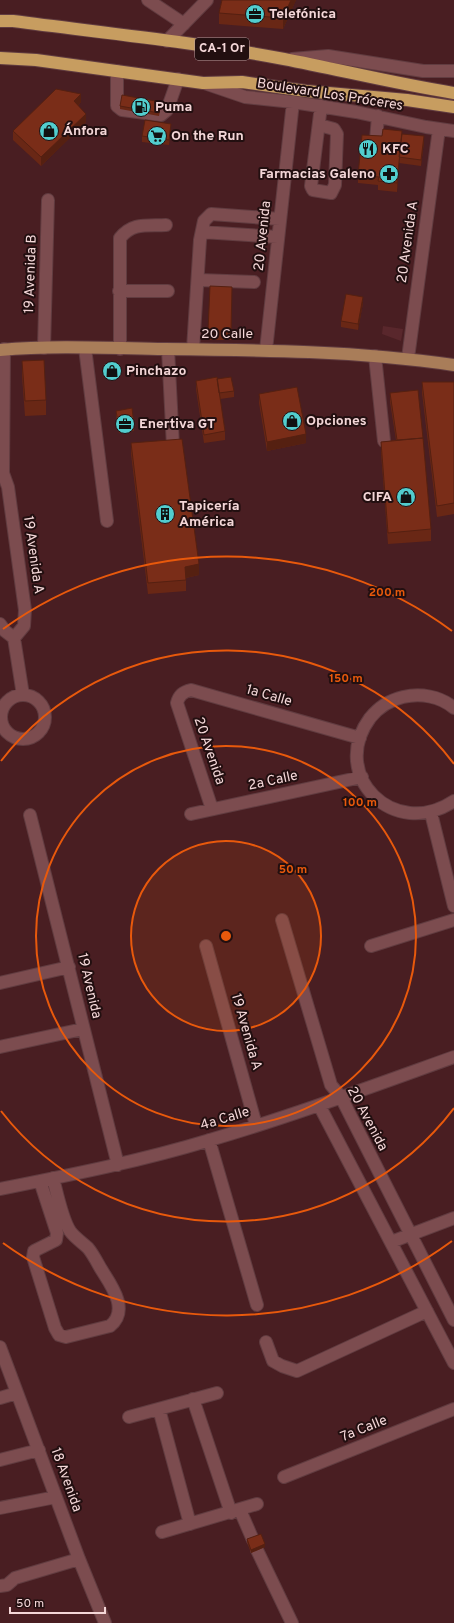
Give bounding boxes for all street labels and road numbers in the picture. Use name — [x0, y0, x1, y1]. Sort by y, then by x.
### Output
road number: CA-1 Or — [195, 38, 249, 60]
street label: Boulevard Los Próceres — [256, 75, 404, 115]
street label: 20 Avenida — [251, 200, 275, 272]
street label: 20 Avenida A — [394, 200, 422, 284]
street label: 19 Avenida B — [21, 234, 41, 314]
street label: 20 Calle — [201, 326, 253, 343]
street label: 19 Avenida A — [19, 515, 47, 595]
street label: 1a Calle — [244, 681, 294, 711]
street label: 20 Avenida — [189, 715, 229, 787]
street label: 2a Calle — [247, 767, 299, 795]
street label: 19 Avenida — [73, 952, 105, 1020]
street label: 19 Avenida A — [227, 992, 265, 1072]
street label: 20 Avenida — [343, 1084, 391, 1154]
street label: 4a Calle — [198, 1103, 252, 1135]
street label: 7a Calle — [338, 1412, 390, 1446]
street label: 18 Avenida — [47, 1446, 85, 1514]

